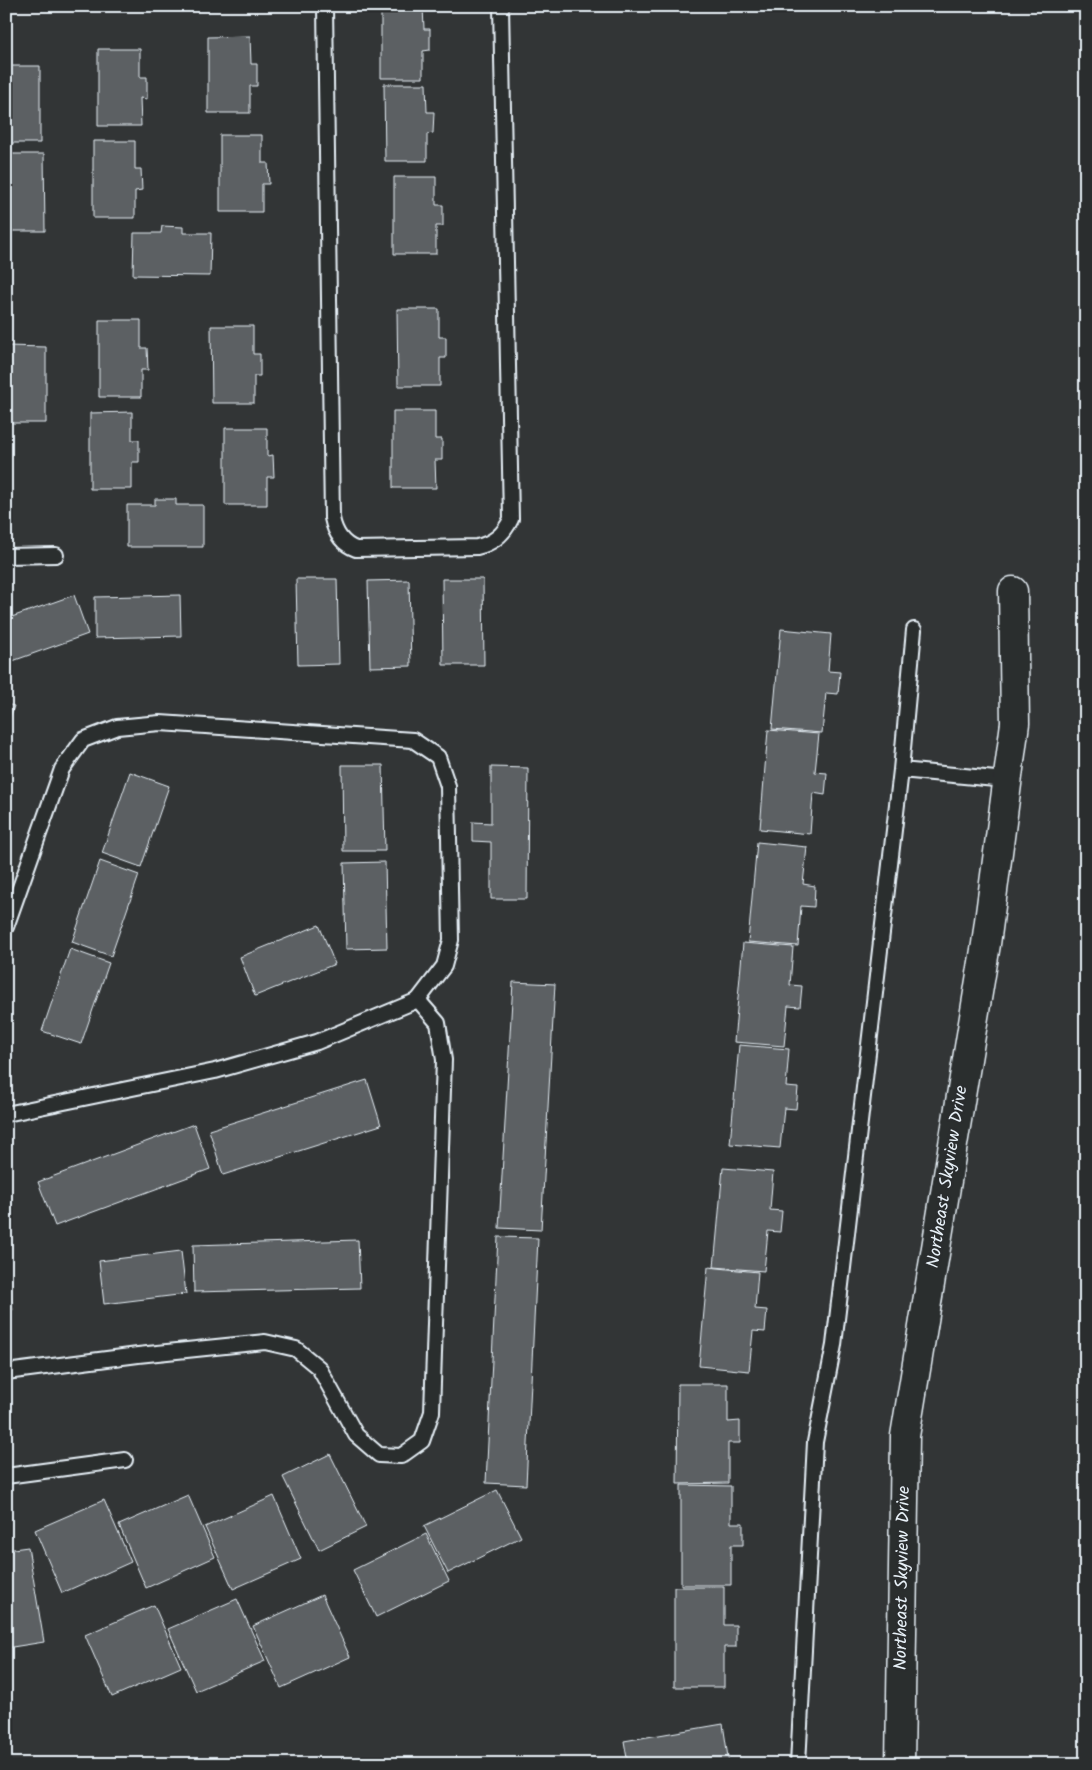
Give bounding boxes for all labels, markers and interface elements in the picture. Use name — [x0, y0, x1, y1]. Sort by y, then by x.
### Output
street label: Northeast Skyview Drive — [919, 1084, 977, 1270]
street label: Northeast Skyview Drive — [887, 1485, 919, 1671]

